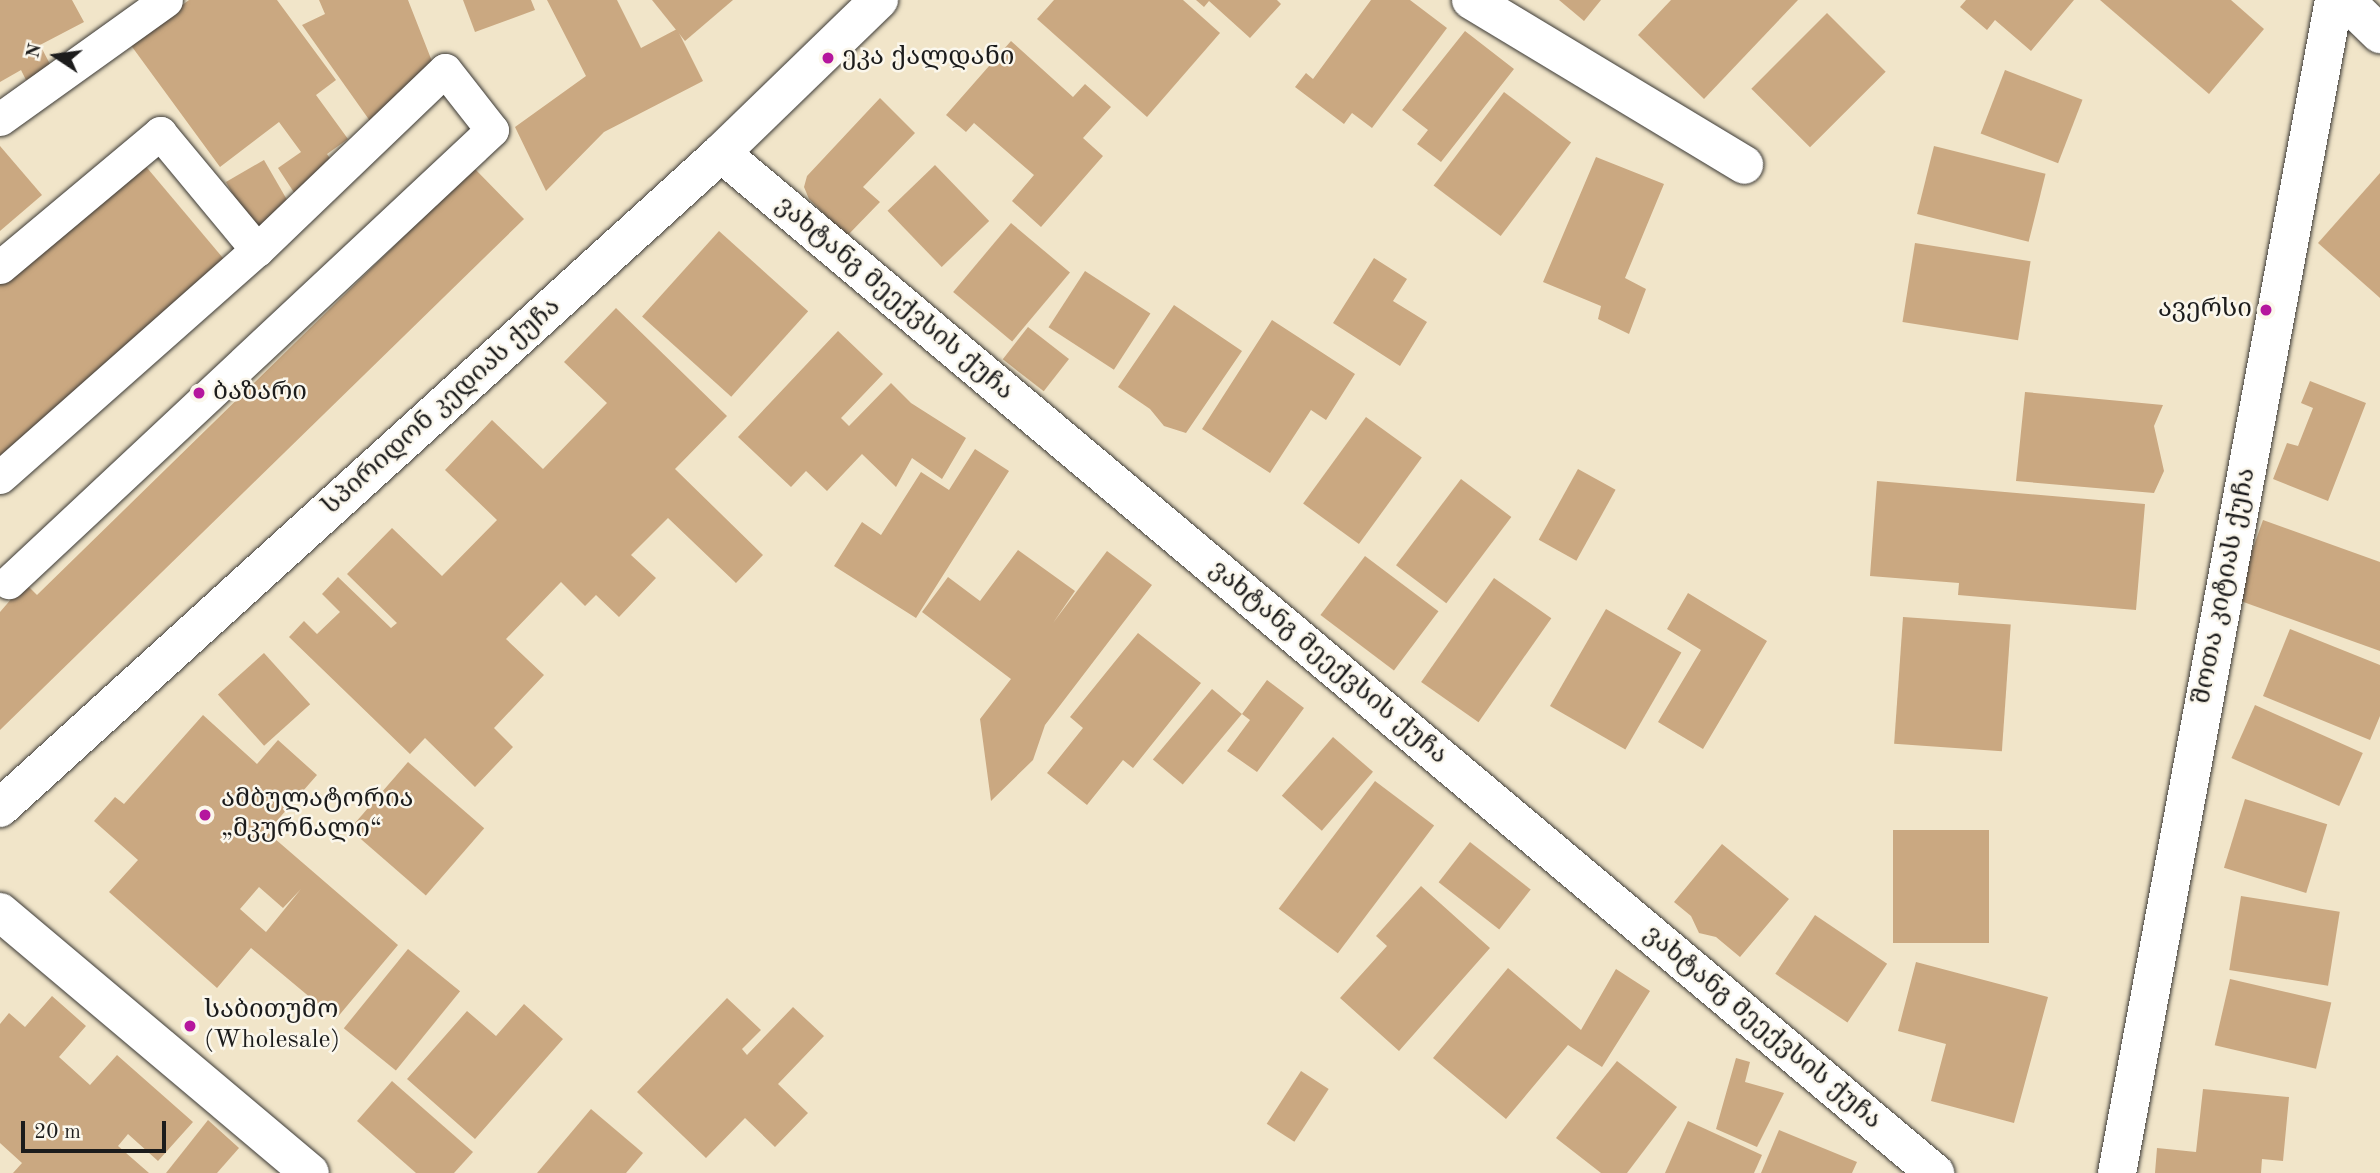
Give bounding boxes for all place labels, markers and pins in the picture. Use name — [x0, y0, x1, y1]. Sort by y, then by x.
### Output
place label: ეკა ქალდანი — [842, 42, 1014, 74]
marker: ეკა ქალდანი — [820, 50, 836, 66]
place label: ავერსი — [2158, 294, 2252, 326]
marker: ავერსი — [2258, 302, 2274, 318]
place label: ბაზარი — [213, 377, 307, 409]
marker: ბაზარი — [191, 385, 207, 401]
place label: ამბულატორია „მკურნალი“ — [221, 784, 414, 846]
marker: ამბულატორია „მკურნალი“ — [195, 805, 215, 825]
place label: საბითუმო (Wholesale) — [204, 995, 340, 1056]
marker: საბითუმო (Wholesale) — [182, 1018, 198, 1034]

